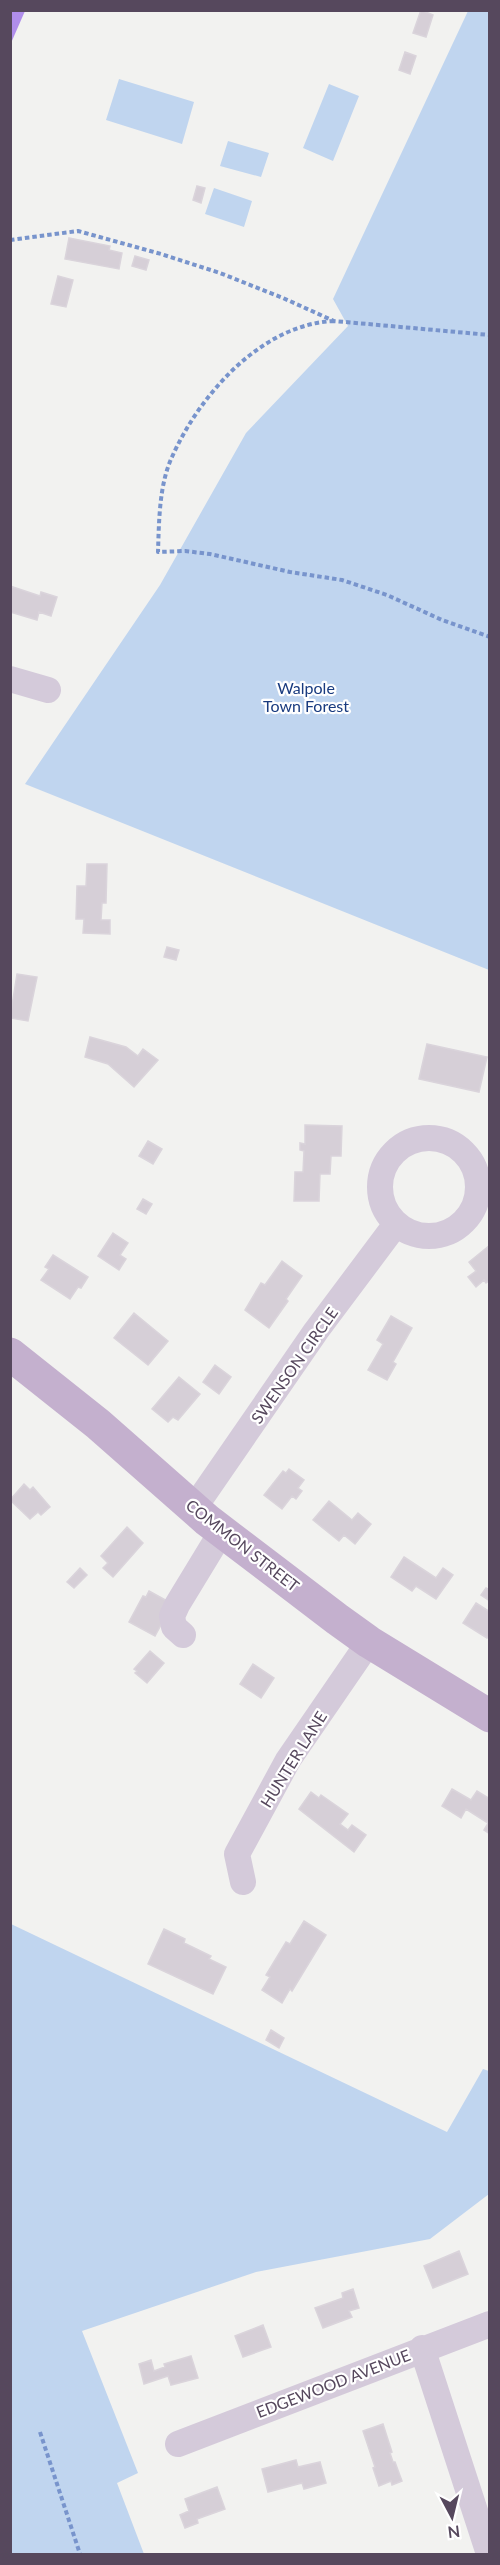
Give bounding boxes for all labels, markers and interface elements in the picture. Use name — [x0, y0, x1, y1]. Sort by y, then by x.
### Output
park label: Walpole Town Forest — [263, 678, 349, 715]
street label: SWENSON CIRCLE — [247, 1303, 341, 1427]
street label: COMMON STREET — [183, 1495, 304, 1595]
street label: HUNTER LANE — [256, 1708, 330, 1810]
street label: EDGEWOOD AVENUE — [253, 2345, 413, 2421]
north arrow — [422, 2487, 482, 2547]
text: N — [447, 2522, 461, 2543]

